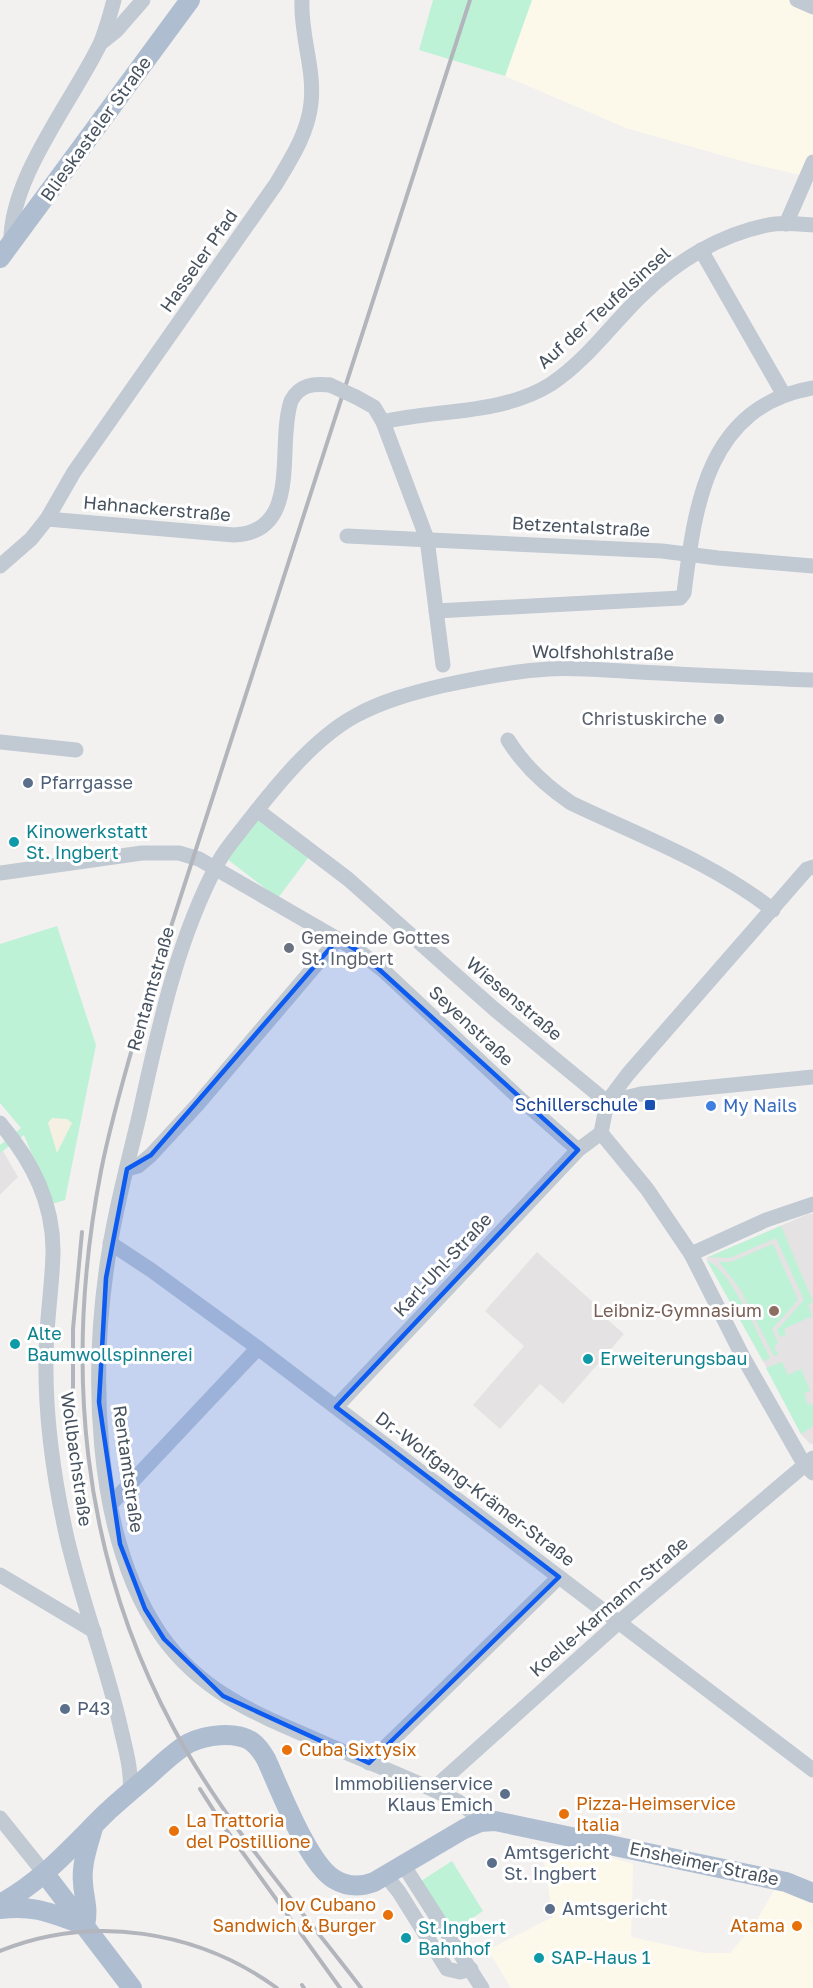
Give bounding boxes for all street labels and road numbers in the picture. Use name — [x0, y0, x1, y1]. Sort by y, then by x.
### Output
street label: Blieskasteler Straße — [35, 52, 155, 205]
street label: Hasseler Pfad — [155, 205, 242, 316]
street label: Auf der Teufelsinsel — [532, 242, 675, 373]
street label: Hahnackerstraße — [82, 491, 232, 525]
street label: Betzentalstraße — [511, 511, 651, 541]
street label: Wolfshohlstraße — [532, 640, 674, 664]
street label: Rentamtstraße — [122, 924, 178, 1053]
street label: Wiesenstraße — [462, 952, 567, 1045]
street label: Seyenstraße — [425, 981, 518, 1070]
street label: Karl-Uhl-Straße — [389, 1208, 496, 1321]
street label: Wollbachstraße — [57, 1390, 97, 1528]
street label: Rentamtstraße — [109, 1404, 149, 1534]
street label: Dr.-Wolfgang-Krämer-Straße — [372, 1406, 580, 1570]
street label: Koelle-Karmann-Straße — [525, 1531, 692, 1681]
street label: Ensheimer Straße — [628, 1836, 781, 1890]

